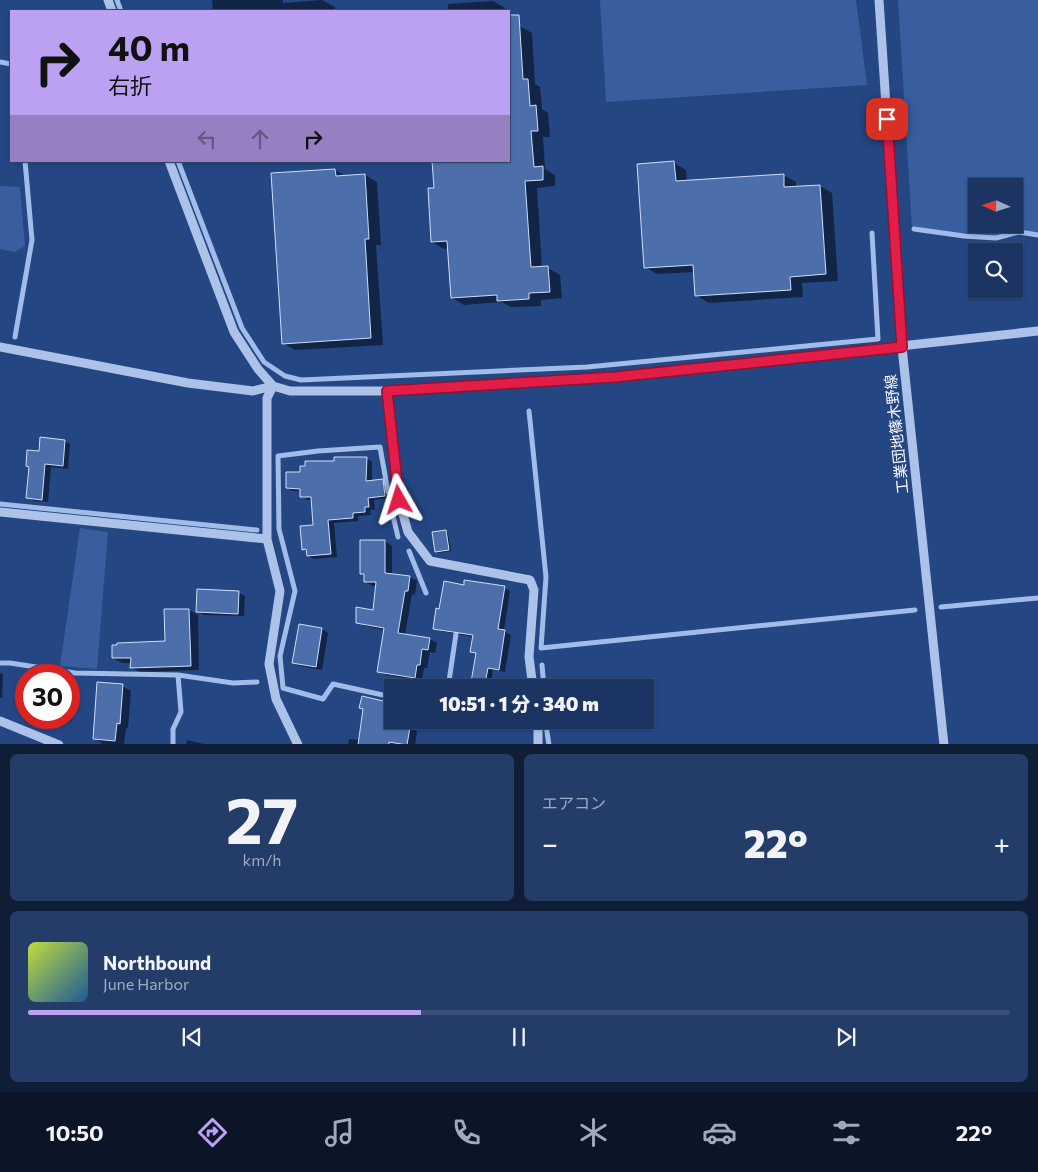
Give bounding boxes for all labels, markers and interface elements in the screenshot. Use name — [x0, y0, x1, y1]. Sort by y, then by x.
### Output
text: 40 m — [108, 25, 190, 68]
icon: right — [25, 30, 90, 95]
text: 右折 — [108, 72, 152, 99]
pin — [866, 98, 908, 140]
icon: arrive — [873, 105, 901, 133]
icon: left — [193, 125, 221, 153]
icon: ahead — [246, 125, 274, 153]
icon: right — [299, 125, 327, 153]
north arrow — [968, 178, 1022, 232]
map controls — [968, 178, 1023, 298]
button: search — [968, 243, 1023, 298]
street label: 工業団地篠木野線 — [881, 373, 911, 495]
position arrow — [372, 473, 424, 525]
speed limit sign: 30 — [15, 664, 80, 729]
text: 10:51 · 1 分 · 340 m — [439, 692, 599, 715]
text: 27 — [226, 778, 298, 857]
text: エアコン — [542, 793, 606, 812]
text: 22° — [744, 819, 808, 866]
text: − — [542, 826, 558, 860]
text: + — [994, 826, 1010, 860]
text: km/h — [243, 850, 281, 869]
text: Northbound — [103, 951, 211, 974]
text: June Harbor — [103, 974, 189, 993]
icon: previous — [178, 1023, 206, 1051]
icon: pause — [505, 1023, 533, 1051]
icon: next — [832, 1023, 860, 1051]
icon: directions — [195, 1115, 230, 1150]
icon: music — [322, 1115, 357, 1150]
icon: phone — [449, 1115, 484, 1150]
icon: climate — [576, 1115, 611, 1150]
icon: car — [702, 1115, 737, 1150]
icon: filters — [829, 1115, 864, 1150]
text: 10:50 — [46, 1119, 104, 1146]
text: 22° — [956, 1119, 992, 1146]

